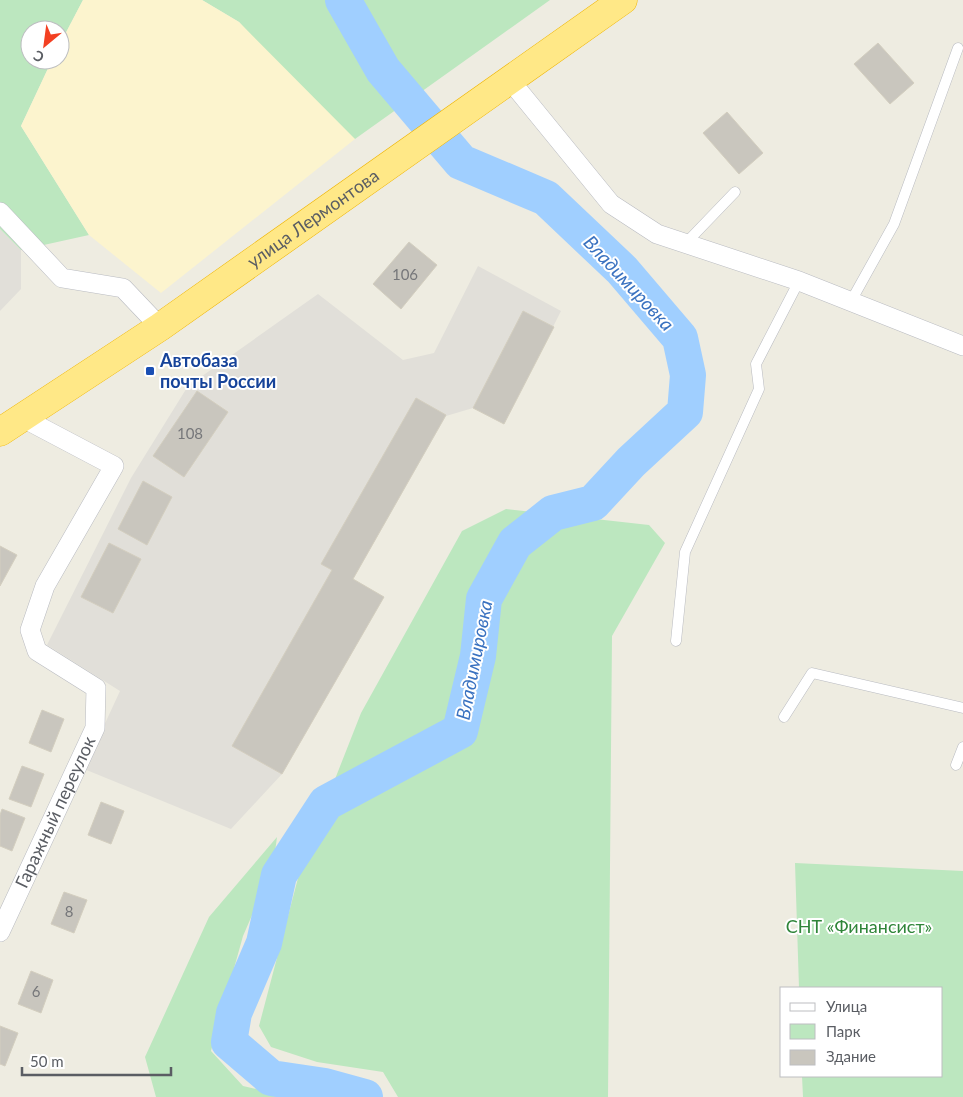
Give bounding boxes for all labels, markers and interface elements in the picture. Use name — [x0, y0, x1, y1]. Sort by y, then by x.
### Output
north arrow — [20, 20, 70, 70]
text: С — [30, 47, 47, 66]
street label: улица Лермонтова — [243, 164, 383, 272]
water label: Владимировка — [579, 230, 679, 335]
house number: 106 — [392, 265, 418, 283]
place label: Автобаза почты России — [159, 349, 276, 392]
marker: Автобаза почты России — [144, 365, 156, 377]
house number: 108 — [177, 424, 203, 442]
water label: Владимировка — [451, 598, 496, 722]
street label: Гаражный переулок — [10, 732, 100, 891]
house number: 8 — [65, 902, 73, 920]
park label: СНТ «Финансист» — [786, 915, 932, 937]
house number: 6 — [32, 982, 41, 1000]
legend — [780, 987, 943, 1077]
text: Улица — [826, 997, 867, 1015]
text: Парк — [826, 1022, 861, 1040]
scale bar — [22, 1044, 171, 1076]
text: Здание — [826, 1047, 876, 1065]
text: 50 m — [30, 1052, 64, 1070]

